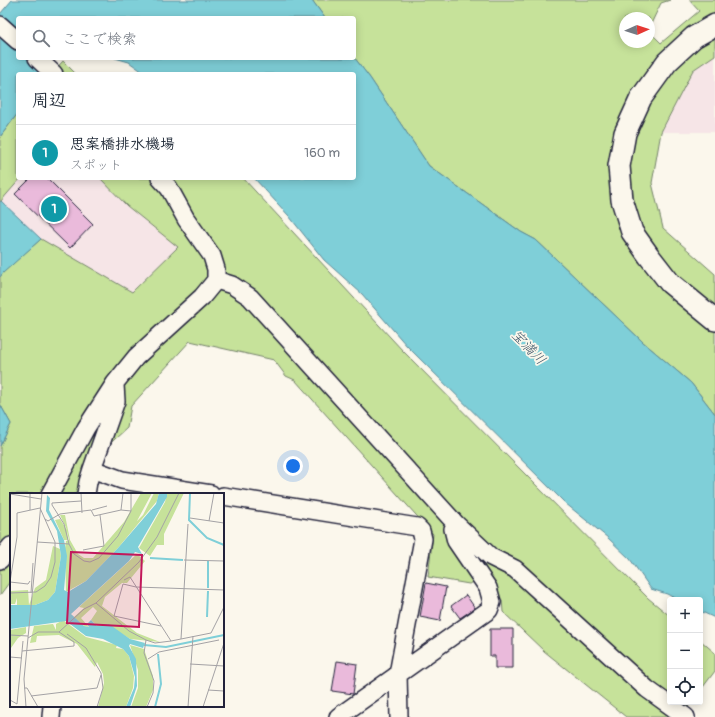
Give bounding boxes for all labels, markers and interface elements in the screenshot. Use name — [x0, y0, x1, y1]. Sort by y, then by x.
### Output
north arrow — [619, 12, 655, 48]
search box — [16, 16, 356, 60]
icon: search — [30, 27, 52, 49]
text: ここで検索 — [62, 30, 137, 49]
text: 周辺 — [32, 90, 66, 111]
text: 思案橋排水機場 — [70, 135, 175, 154]
text: 1 — [42, 145, 48, 161]
text: 160 m — [304, 145, 340, 161]
text: スポット — [70, 157, 122, 173]
pin: 1 — [41, 194, 67, 224]
water label: 宝満川 — [508, 326, 549, 368]
your location — [283, 456, 303, 476]
inset map — [10, 493, 224, 707]
map controls — [667, 597, 703, 705]
button: + — [667, 597, 703, 633]
button: − — [667, 633, 703, 669]
button: locate — [667, 669, 703, 705]

